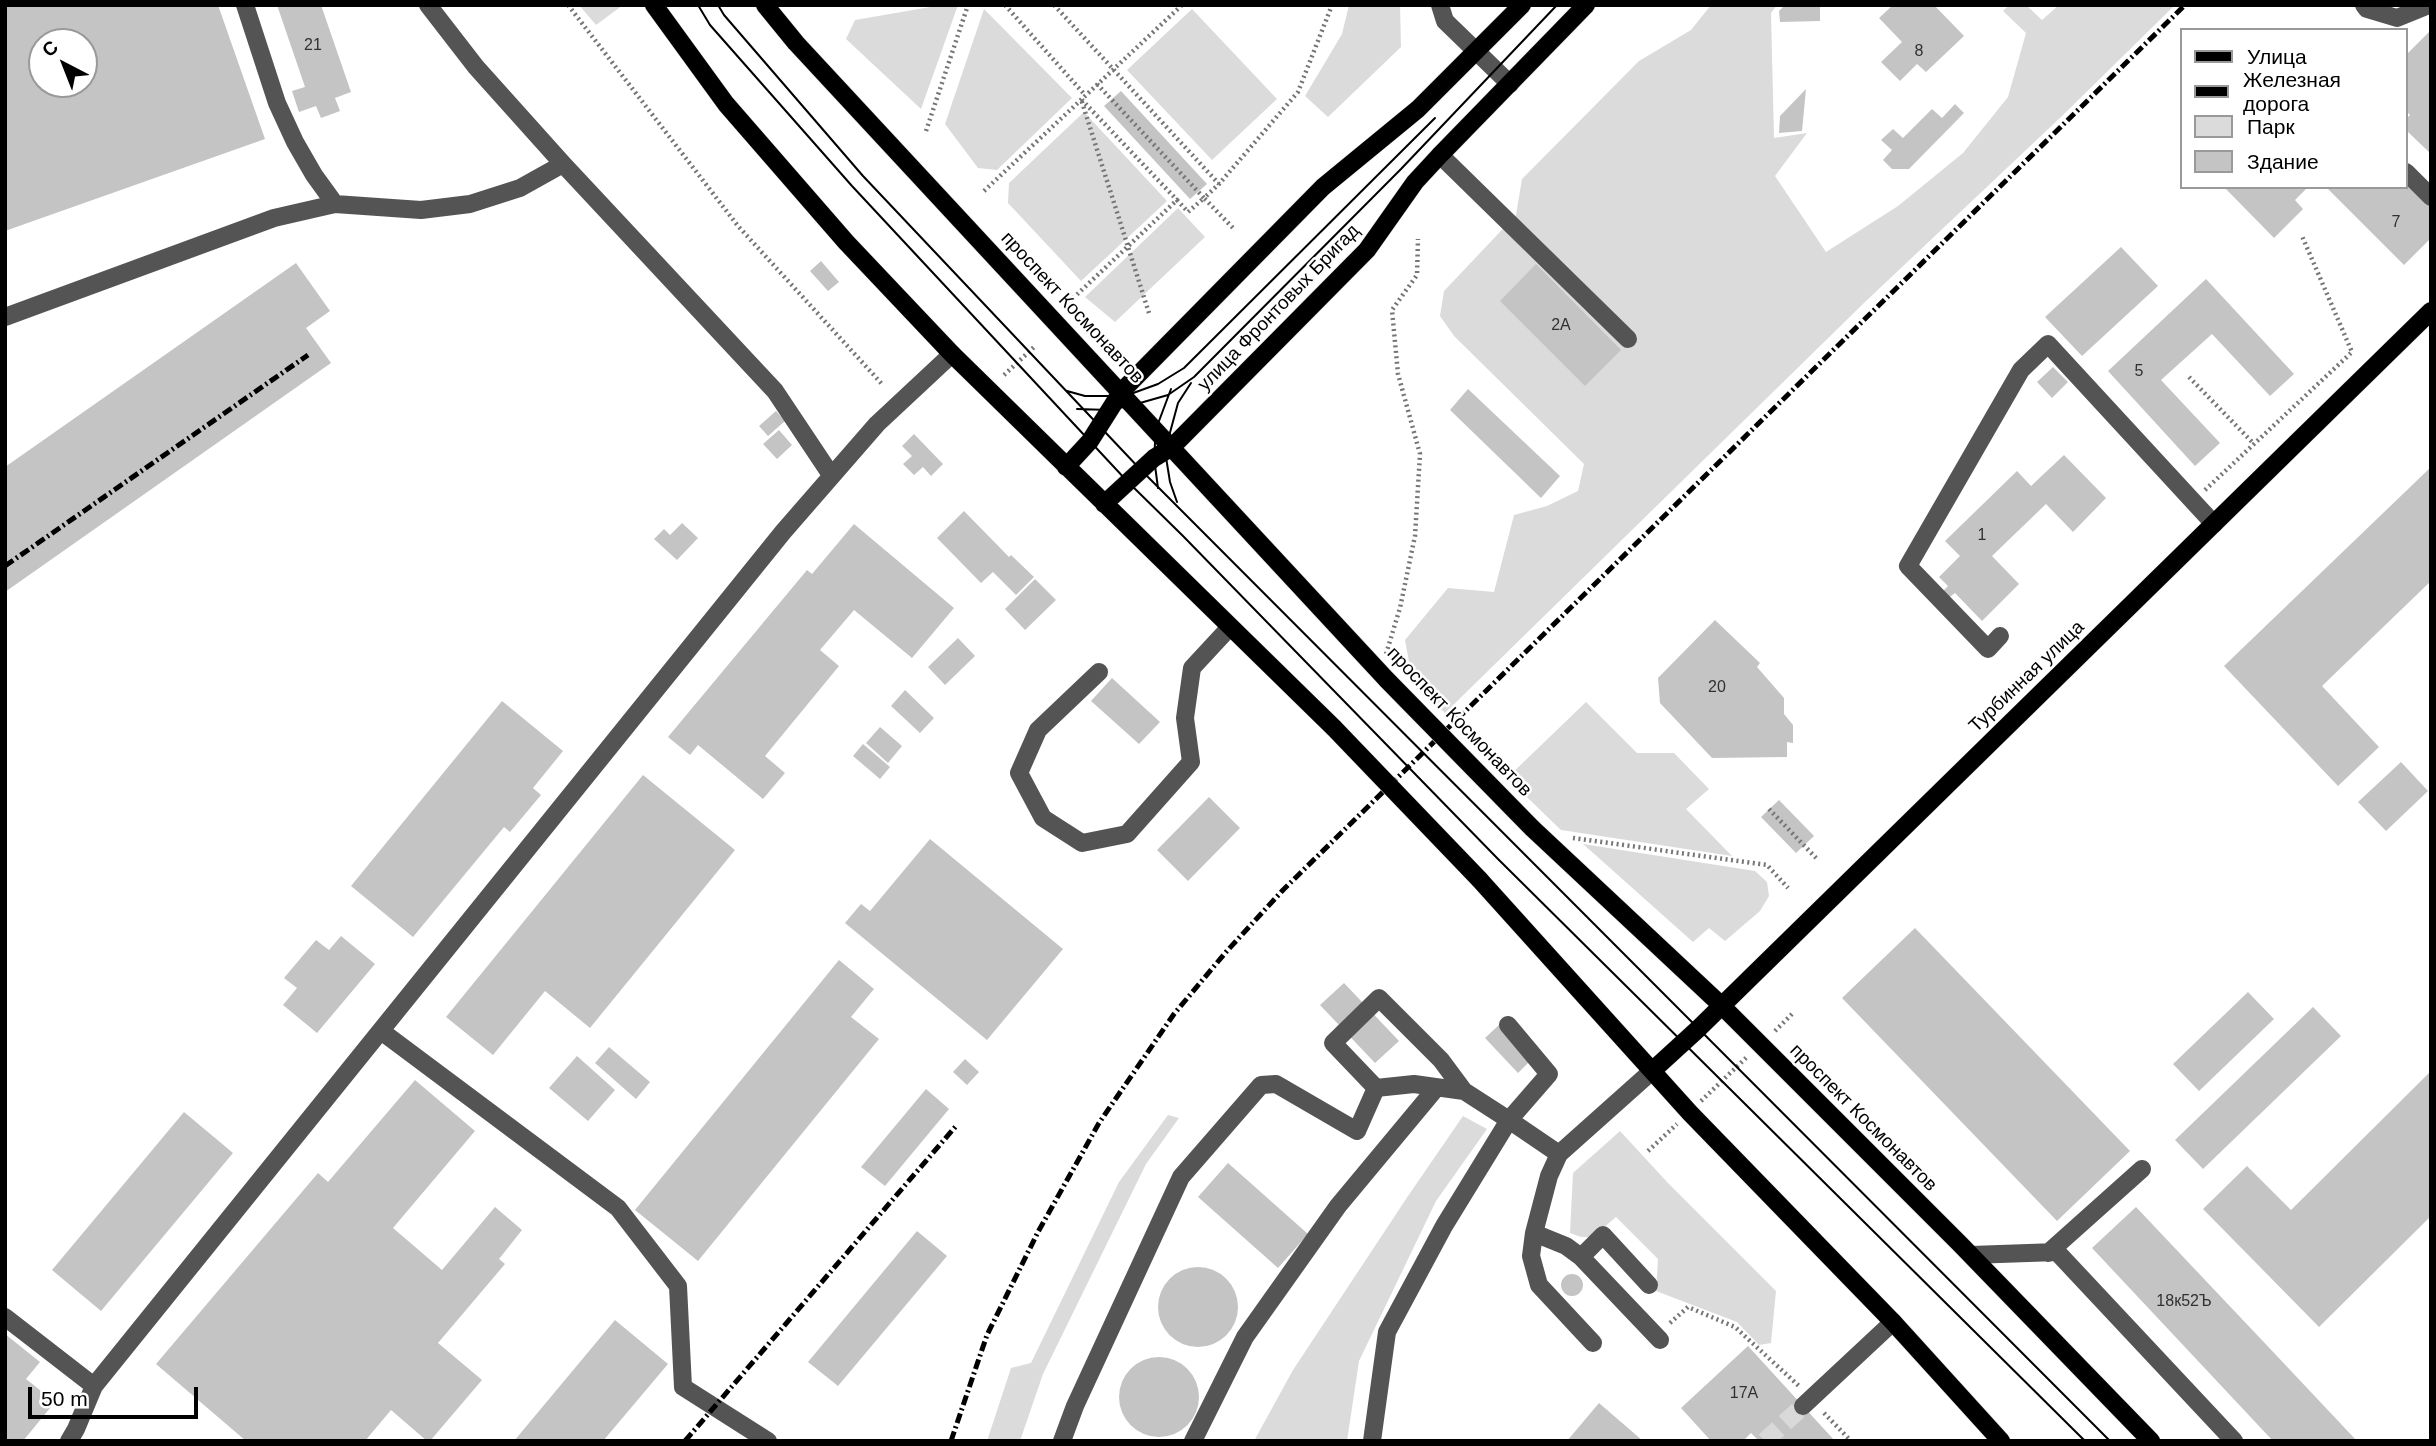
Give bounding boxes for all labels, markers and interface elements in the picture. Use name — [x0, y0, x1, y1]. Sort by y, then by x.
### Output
north arrow — [28, 28, 98, 98]
legend — [2180, 28, 2408, 189]
text: С — [38, 36, 62, 61]
house number: 21 — [304, 36, 322, 56]
house number: 8 — [1915, 42, 1923, 62]
text: Улица — [2247, 45, 2307, 68]
text: Железная дорога — [2243, 68, 2341, 115]
text: Парк — [2247, 115, 2295, 138]
text: Здание — [2247, 150, 2319, 173]
house number: 7 — [2392, 213, 2400, 233]
street label: улица Фронтовых Бригад — [1193, 220, 1365, 396]
street label: проспект Космонавтов — [996, 227, 1148, 389]
house number: 2А — [1551, 316, 1571, 336]
house number: 5 — [2135, 362, 2143, 382]
house number: 1 — [1978, 526, 1986, 546]
street label: Турбинная улица — [1965, 616, 2089, 738]
street label: проспект Космонавтов — [1382, 643, 1536, 801]
house number: 20 — [1708, 678, 1726, 698]
street label: проспект Космонавтов — [1785, 1040, 1941, 1196]
house number: 18к52Ъ — [2156, 1292, 2212, 1312]
scale bar — [32, 1372, 201, 1416]
house number: 17А — [1730, 1384, 1758, 1404]
text: 50 m — [41, 1387, 88, 1410]

